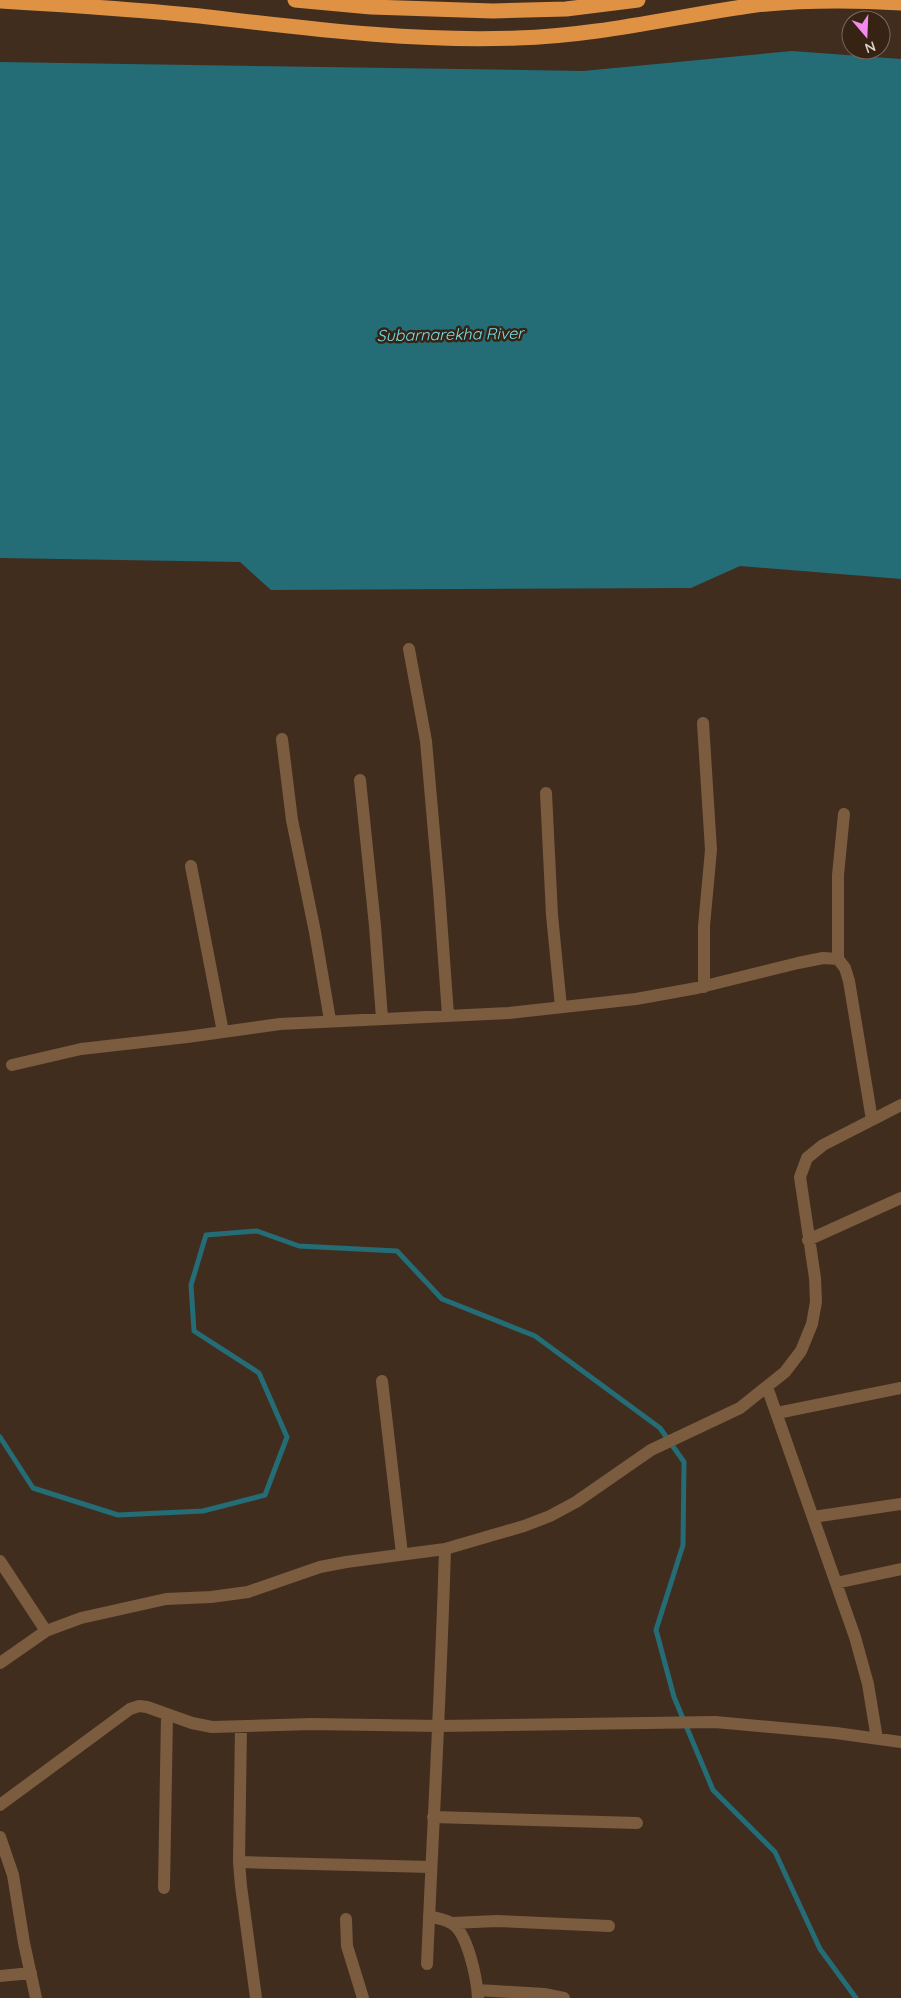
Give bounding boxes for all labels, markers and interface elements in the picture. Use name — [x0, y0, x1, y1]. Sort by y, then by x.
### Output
north arrow — [841, 10, 891, 60]
text: N — [862, 37, 878, 57]
water label: Subarnarekha River — [376, 323, 525, 345]

